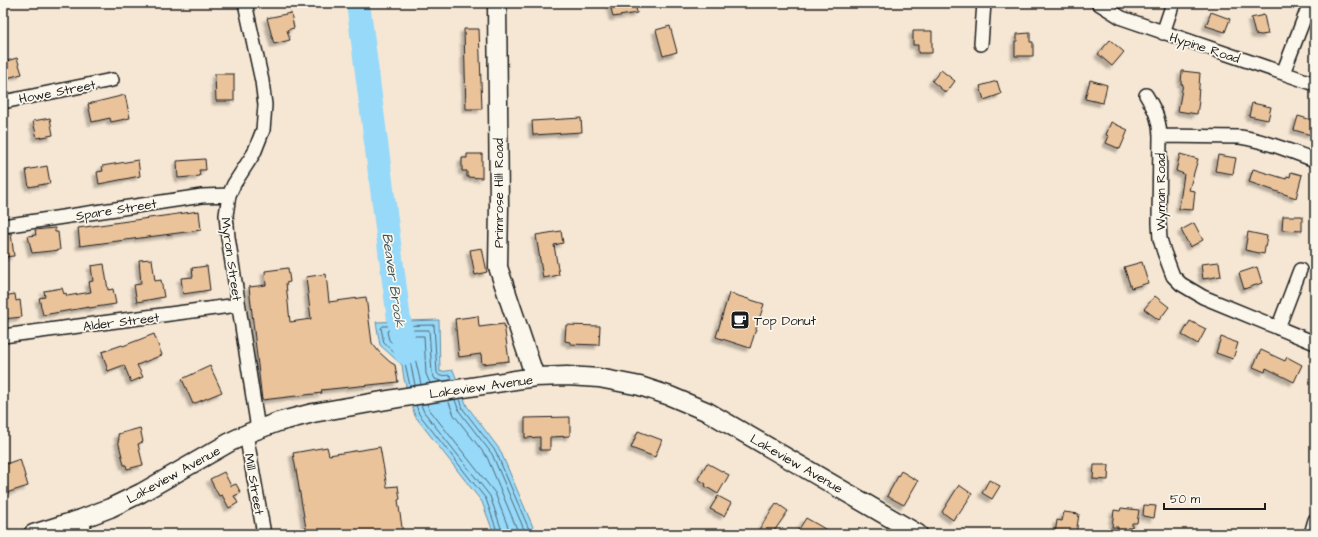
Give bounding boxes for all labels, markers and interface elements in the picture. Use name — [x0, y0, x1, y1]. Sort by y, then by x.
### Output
street label: Hypine Road — [1167, 28, 1242, 69]
street label: Howe Street — [17, 76, 98, 108]
street label: Primrose Hill Road — [490, 138, 508, 248]
street label: Wyman Road — [1152, 153, 1171, 231]
street label: Spare Street — [74, 195, 159, 225]
street label: Myron Street — [215, 216, 246, 303]
water label: Beaver Brook — [377, 232, 410, 329]
street label: Alder Street — [82, 308, 161, 336]
cafe icon: Top Donut — [729, 309, 751, 331]
place label: Top Donut — [754, 312, 817, 330]
street label: Lakeview Avenue — [428, 371, 534, 403]
street label: Lakeview Avenue — [747, 430, 846, 498]
street label: Lakeview Avenue — [123, 442, 223, 508]
street label: Mill Street — [240, 452, 268, 517]
scale bar — [1164, 485, 1265, 511]
text: 50 m — [1170, 491, 1201, 508]

